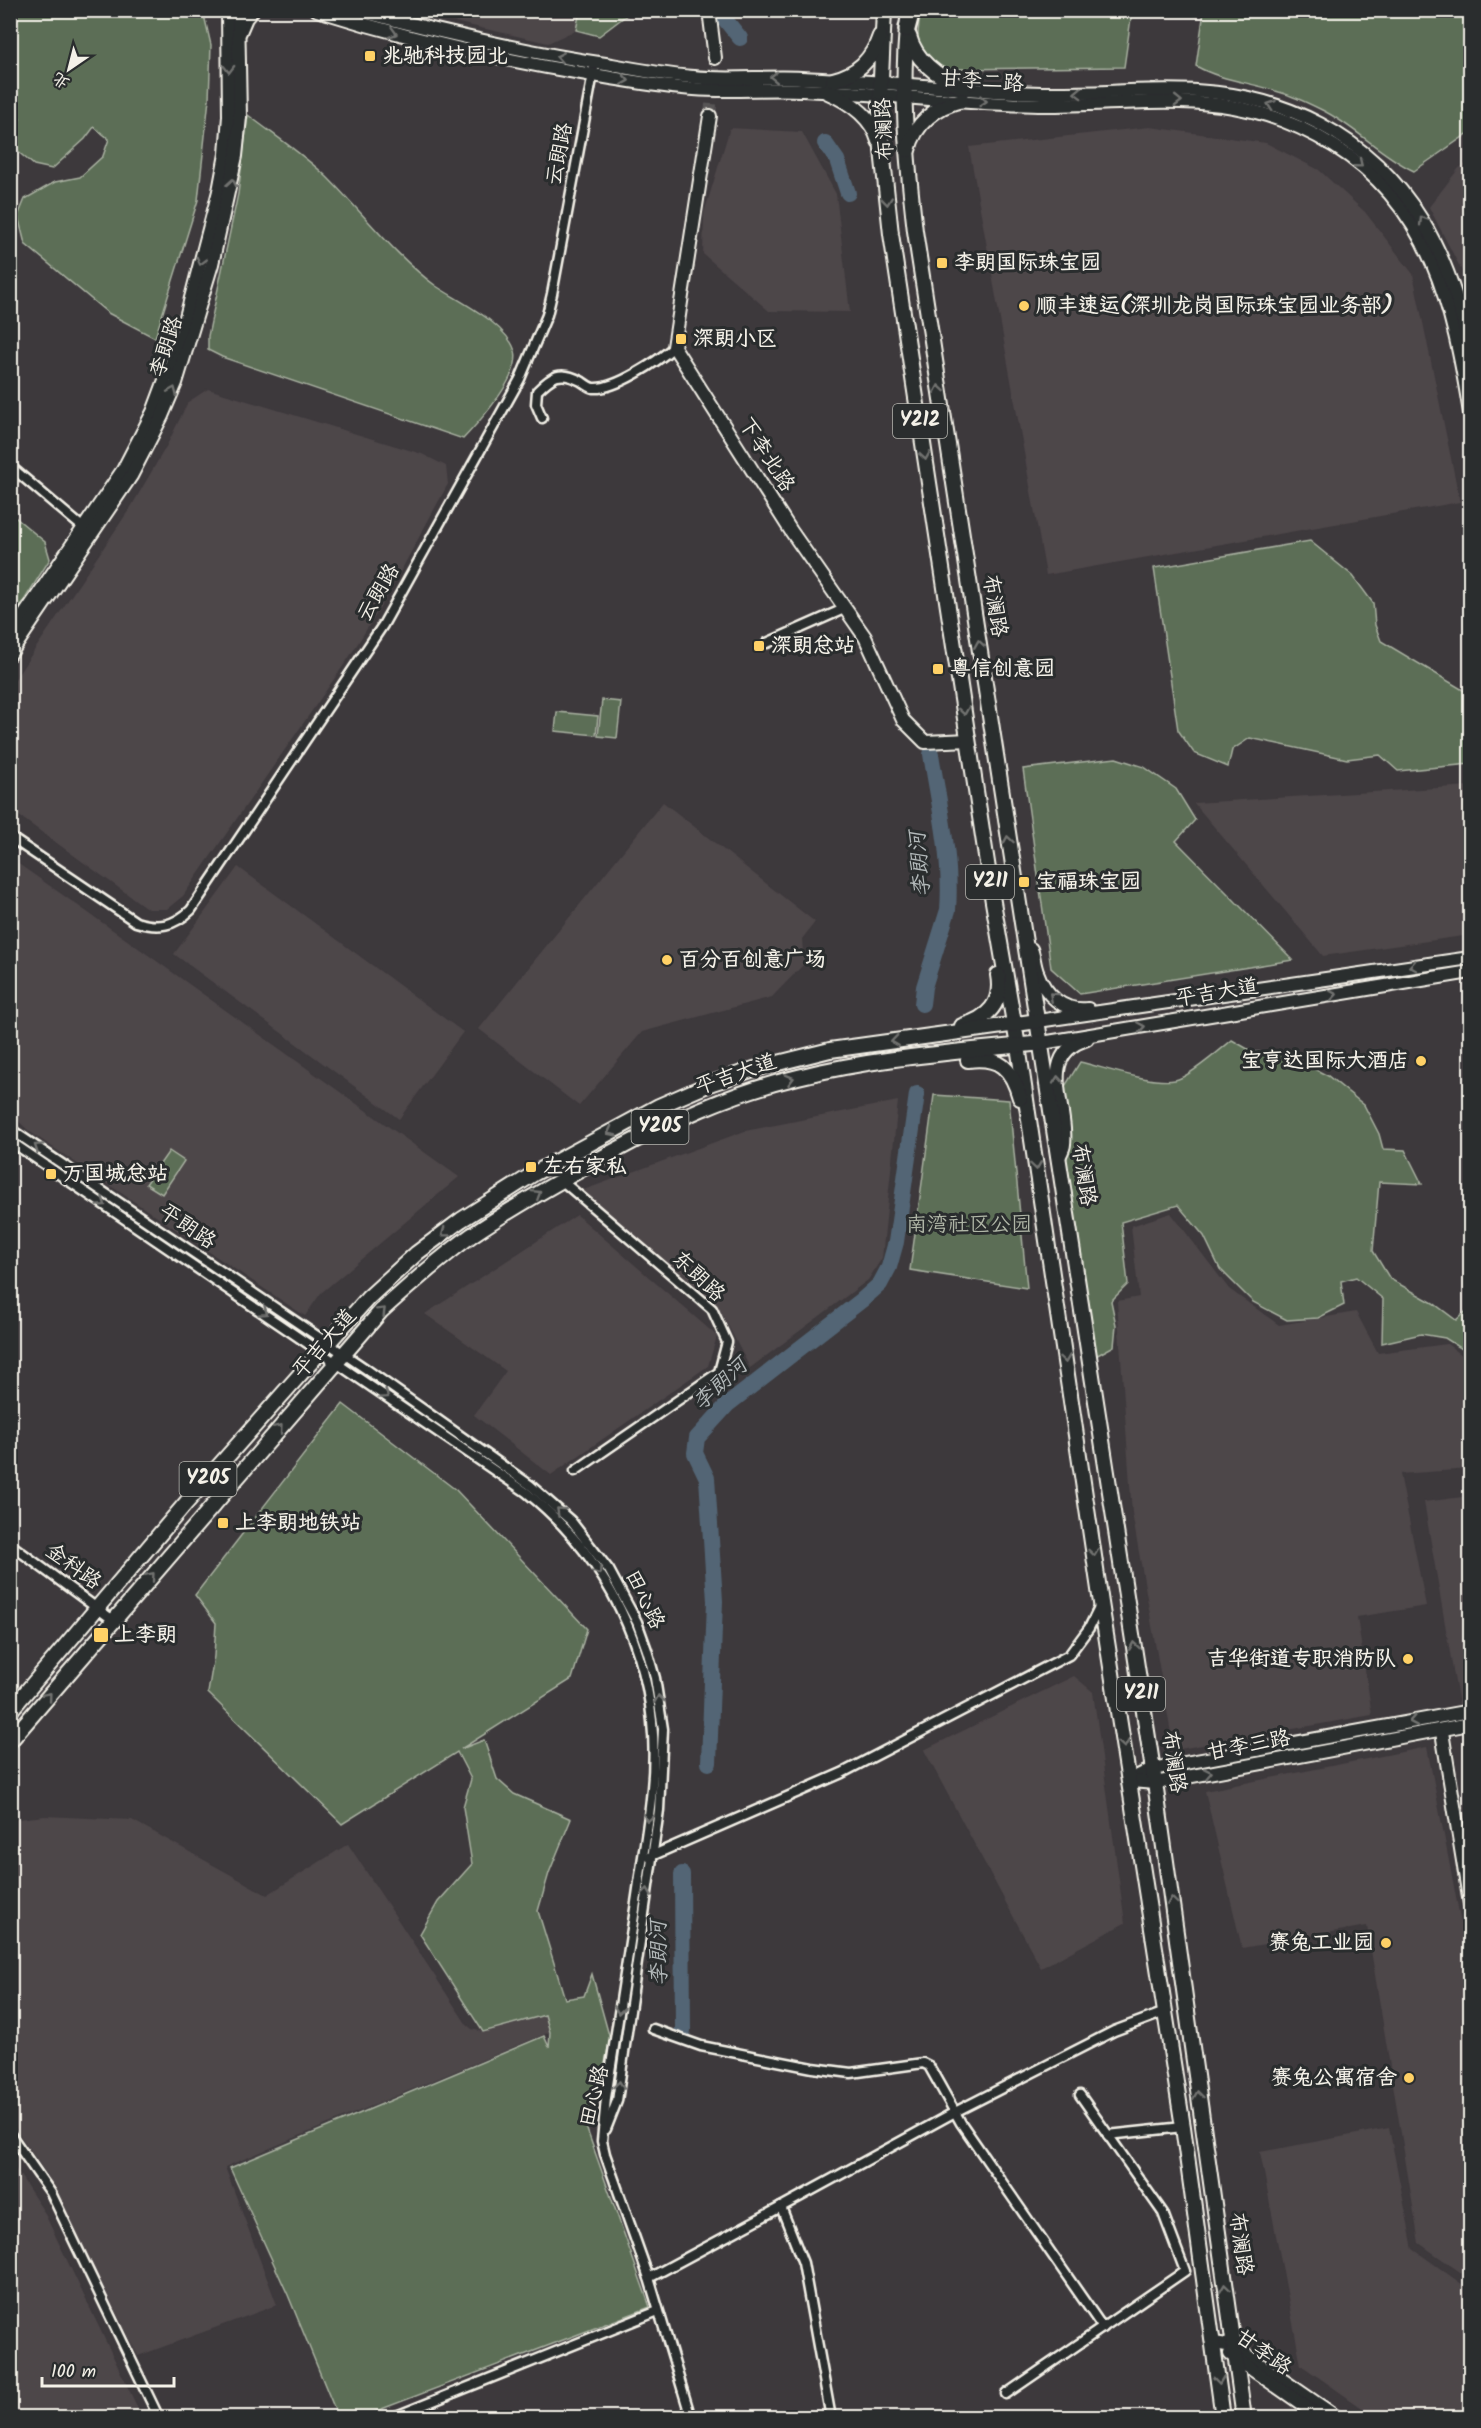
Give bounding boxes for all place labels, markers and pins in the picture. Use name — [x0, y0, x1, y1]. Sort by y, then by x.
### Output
place label: 兆驰科技园北 — [382, 40, 508, 73]
marker: 兆驰科技园北 — [363, 49, 377, 63]
place label: 李朗国际珠宝园 — [954, 247, 1101, 280]
marker: 李朗国际珠宝园 — [935, 256, 949, 270]
place label: 顺丰速运(深圳龙岗国际珠宝园业务部) — [1036, 290, 1393, 323]
marker: 顺丰速运(深圳龙岗国际珠宝园业务部) — [1017, 299, 1031, 313]
place label: 深朗小区 — [693, 323, 777, 356]
marker: 深朗小区 — [674, 332, 688, 346]
place label: 深朗总站 — [771, 630, 855, 663]
marker: 深朗总站 — [752, 639, 766, 653]
place label: 粤信创意园 — [950, 653, 1055, 686]
marker: 粤信创意园 — [931, 662, 945, 676]
place label: 宝福珠宝园 — [1036, 866, 1141, 899]
marker: 宝福珠宝园 — [1017, 875, 1031, 889]
place label: 百分百创意广场 — [679, 944, 826, 977]
marker: 百分百创意广场 — [660, 953, 674, 967]
place label: 宝亨达国际大酒店 — [1241, 1045, 1409, 1078]
marker: 宝亨达国际大酒店 — [1414, 1054, 1428, 1068]
place label: 左右家私 — [543, 1151, 627, 1184]
place label: 万国城总站 — [63, 1158, 168, 1191]
marker: 左右家私 — [524, 1160, 538, 1174]
marker: 万国城总站 — [44, 1167, 58, 1181]
place label: 上李朗地铁站 — [235, 1507, 361, 1540]
marker: 上李朗地铁站 — [216, 1516, 230, 1530]
place label: 上李朗 — [114, 1619, 177, 1652]
marker: 上李朗 — [92, 1626, 110, 1644]
place label: 吉华街道专职消防队 — [1207, 1643, 1396, 1676]
marker: 吉华街道专职消防队 — [1401, 1652, 1415, 1666]
place label: 赛兔工业园 — [1269, 1927, 1374, 1960]
marker: 赛兔工业园 — [1379, 1936, 1393, 1950]
place label: 赛兔公寓宿舍 — [1271, 2062, 1397, 2095]
marker: 赛兔公寓宿舍 — [1402, 2071, 1416, 2085]

